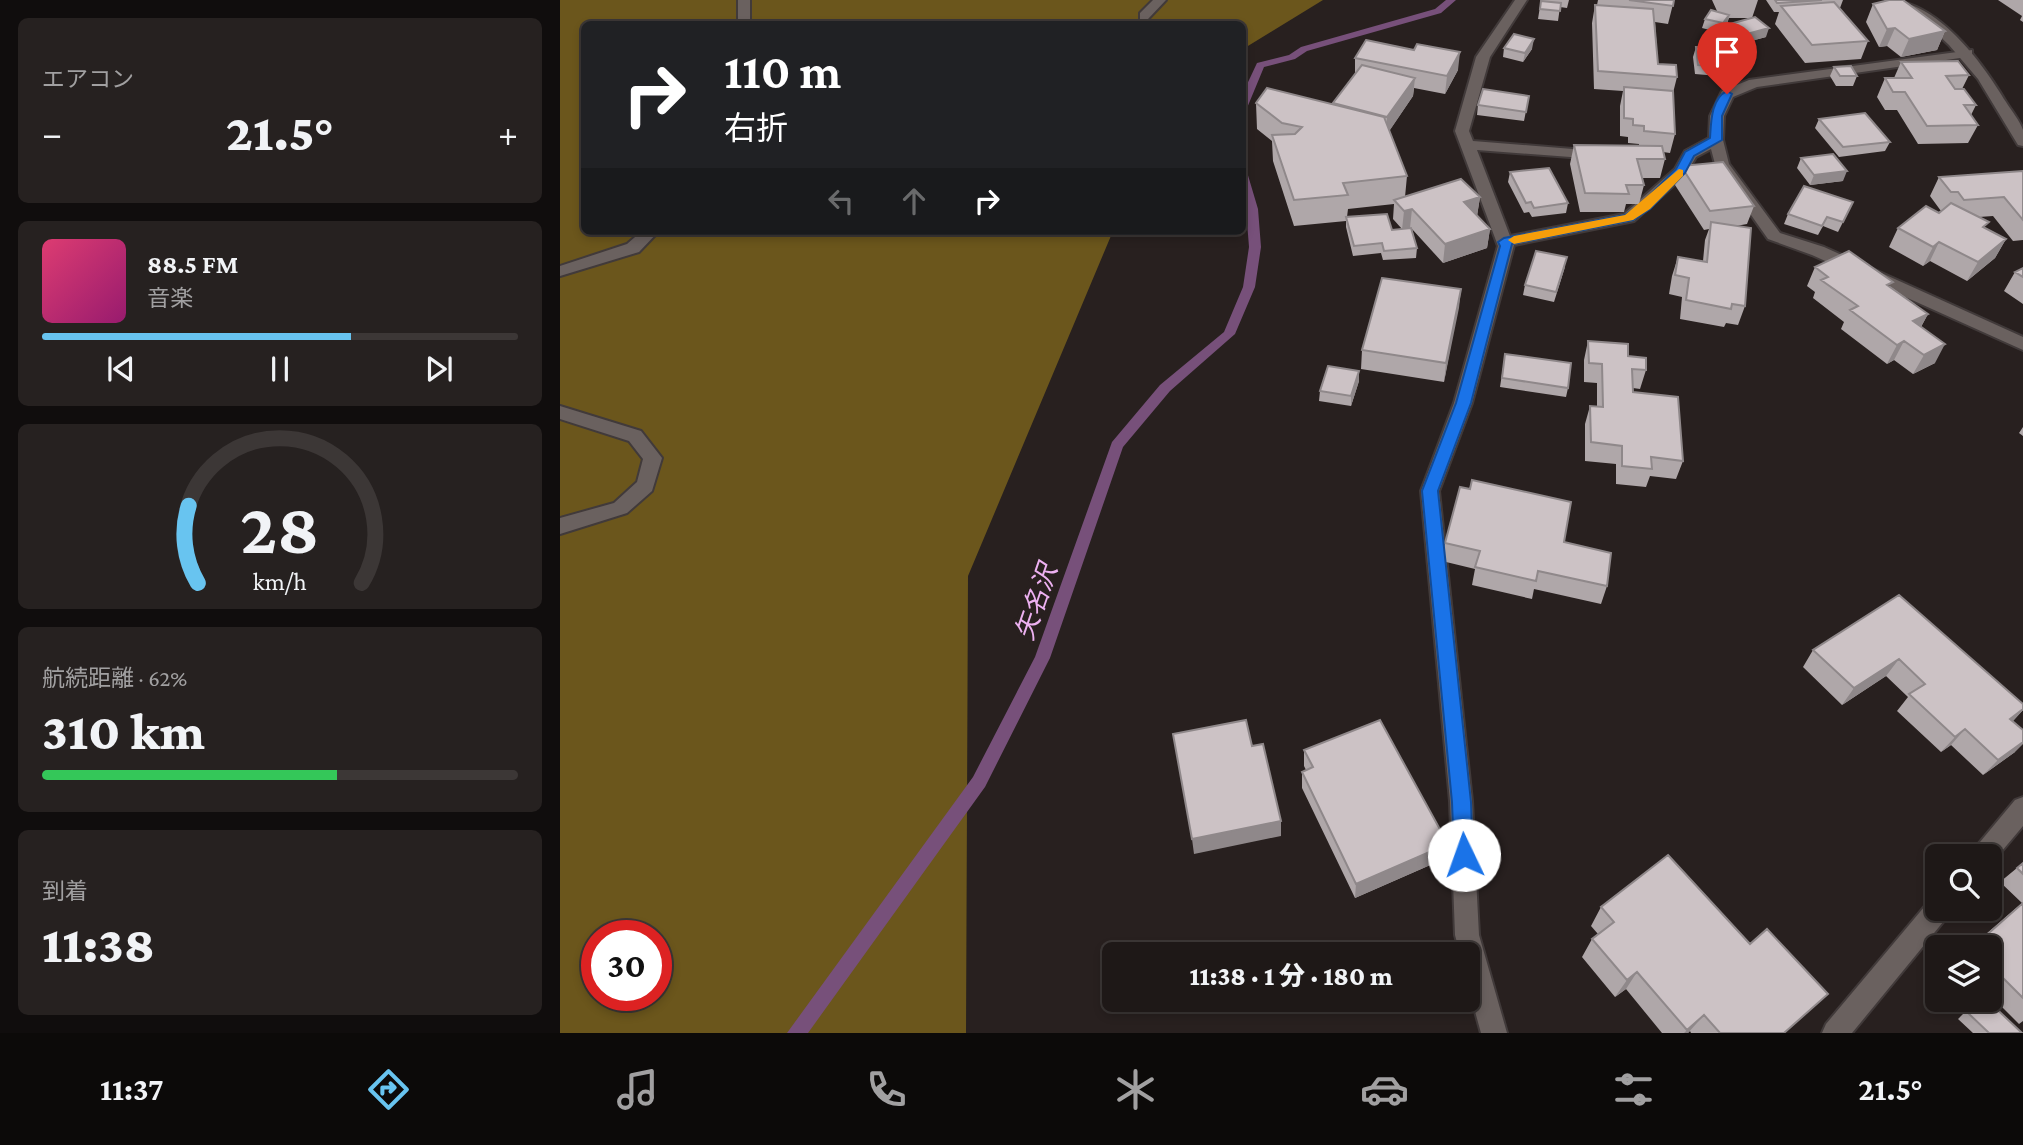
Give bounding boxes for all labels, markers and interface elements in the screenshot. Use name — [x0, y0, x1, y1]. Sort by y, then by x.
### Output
pin — [1697, 22, 1757, 94]
icon: arrive — [1708, 33, 1746, 71]
text: 110 m — [724, 44, 841, 99]
icon: right — [609, 49, 700, 140]
text: エアコン — [42, 66, 134, 92]
text: 21.5° — [226, 103, 334, 161]
text: 右折 — [724, 110, 788, 146]
text: − — [42, 112, 62, 154]
text: + — [498, 112, 518, 154]
icon: left — [822, 182, 860, 220]
icon: ahead — [895, 182, 933, 220]
icon: right — [968, 182, 1006, 220]
text: 88.5 FM — [147, 250, 238, 279]
text: 音楽 — [147, 285, 193, 311]
icon: previous — [102, 350, 140, 388]
icon: pause — [261, 350, 299, 388]
icon: next — [420, 350, 458, 388]
text: 28 — [240, 488, 320, 569]
water label: 矢名沢 — [1010, 558, 1064, 644]
text: km/h — [253, 567, 307, 594]
text: 航続距離 · 62% — [42, 665, 187, 691]
text: 310 km — [42, 702, 205, 760]
position arrow — [1427, 818, 1501, 892]
map controls — [1925, 844, 2002, 1012]
button: search — [1925, 844, 2002, 921]
text: 到着 — [42, 878, 88, 904]
text: 11:38 — [42, 915, 155, 973]
speed limit sign: 30 — [581, 920, 672, 1011]
button: layers — [1925, 935, 2002, 1012]
text: 11:38 · 1 分 · 180 m — [1189, 962, 1393, 991]
icon: directions — [364, 1065, 413, 1114]
icon: music — [613, 1065, 662, 1114]
icon: phone — [862, 1065, 911, 1114]
icon: climate — [1111, 1065, 1160, 1114]
icon: car — [1360, 1065, 1409, 1114]
icon: filters — [1609, 1065, 1658, 1114]
text: 11:37 — [100, 1071, 164, 1107]
text: 21.5° — [1858, 1071, 1923, 1107]

